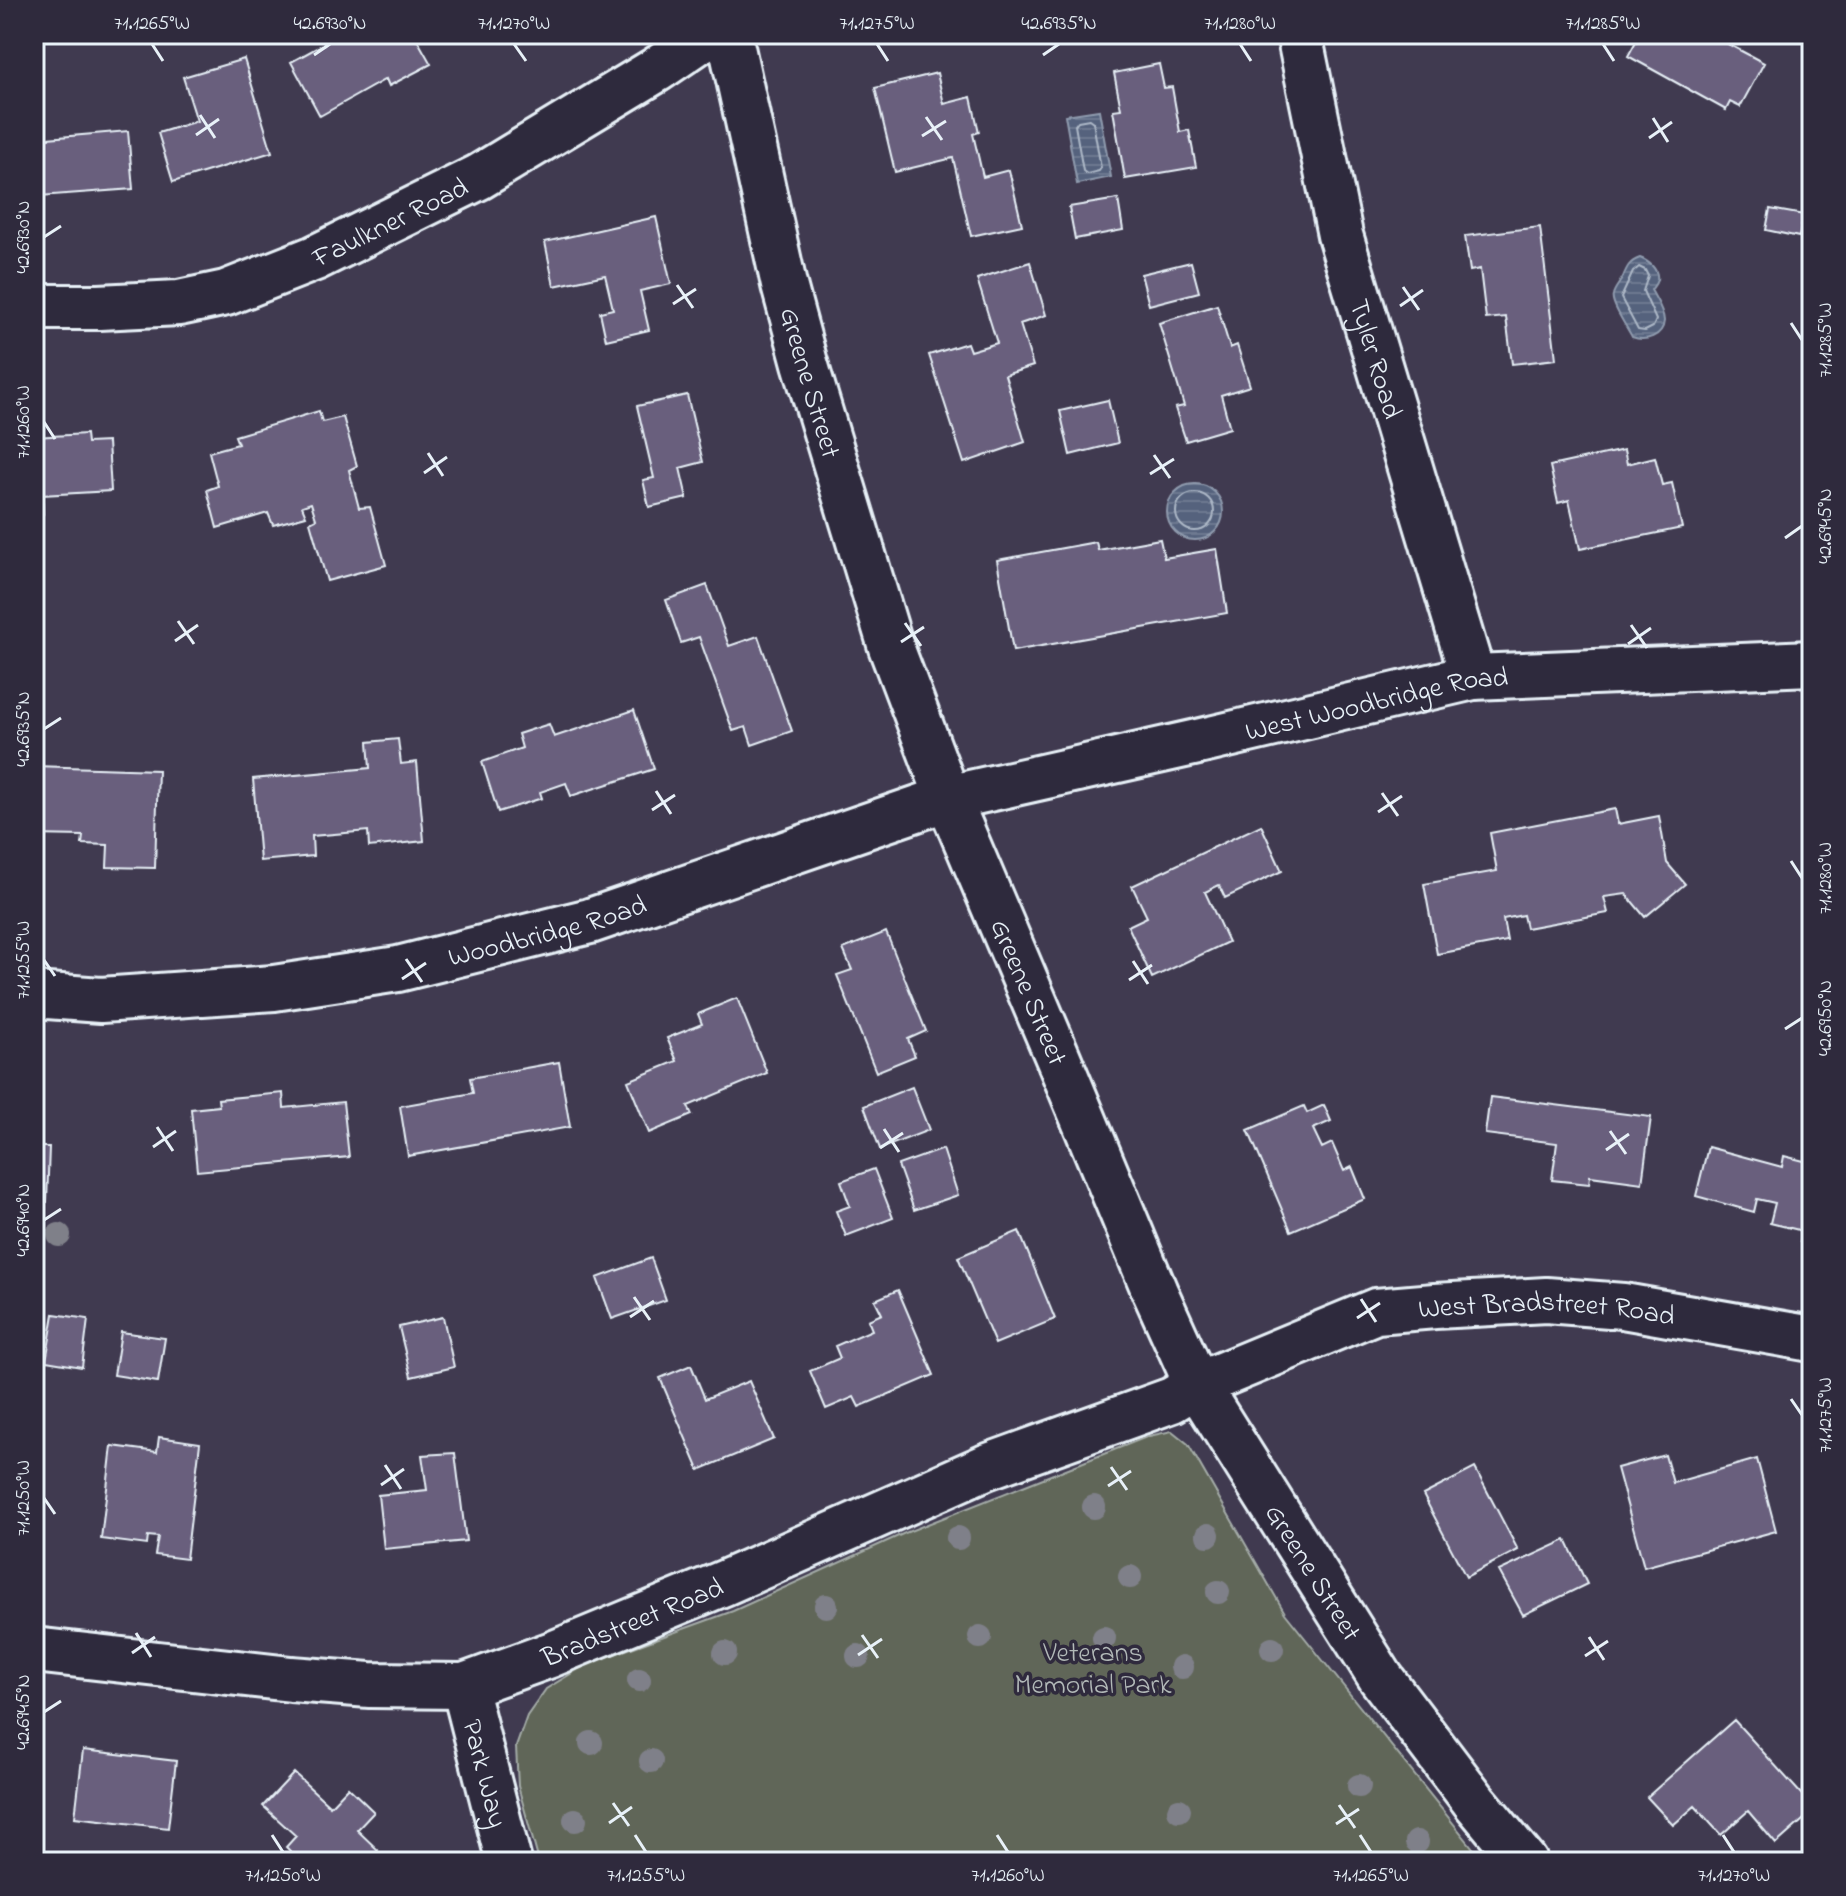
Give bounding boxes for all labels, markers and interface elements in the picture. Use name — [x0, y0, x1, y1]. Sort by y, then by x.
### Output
text: 71.1265°W — [114, 10, 190, 39]
text: 42.6930°N — [294, 10, 366, 39]
text: 71.1270°W — [478, 10, 550, 39]
text: 71.1275°W — [839, 10, 915, 39]
text: 42.6935°N — [1021, 10, 1097, 39]
text: 71.1280°W — [1204, 10, 1276, 39]
text: 71.1285°W — [1566, 10, 1640, 39]
street label: Faulkner Road — [305, 168, 476, 281]
text: 42.6930°N — [10, 201, 39, 273]
street label: Tyler Road — [1336, 294, 1411, 425]
street label: Greene Street — [767, 303, 850, 464]
text: 71.1285°W — [1812, 303, 1841, 377]
text: 71.1260°W — [10, 385, 39, 459]
text: 42.6945°N — [1812, 488, 1841, 564]
street label: West Woodbridge Road — [1242, 659, 1509, 754]
text: 42.6935°N — [10, 691, 39, 767]
text: 71.1280°W — [1812, 842, 1841, 914]
street label: Woodbridge Road — [444, 886, 653, 980]
street label: Greene Street — [978, 913, 1076, 1072]
text: 71.1255°W — [10, 921, 39, 999]
text: 42.6950°N — [1812, 980, 1841, 1056]
text: 42.6940°N — [10, 1184, 39, 1256]
street label: West Bradstreet Road — [1417, 1283, 1678, 1339]
text: 71.1275°W — [1812, 1377, 1841, 1453]
text: 71.1250°W — [10, 1460, 39, 1536]
street label: Greene Street — [1253, 1497, 1370, 1650]
street label: Bradstreet Road — [535, 1568, 731, 1681]
park label: Veterans Memorial Park — [1015, 1634, 1172, 1707]
text: 42.6945°N — [10, 1674, 39, 1750]
street label: Park Way — [449, 1716, 516, 1832]
text: 71.1250°W — [245, 1862, 321, 1891]
text: 71.1255°W — [607, 1862, 685, 1891]
text: 71.1260°W — [971, 1862, 1045, 1891]
text: 71.1265°W — [1333, 1862, 1409, 1891]
text: 71.1270°W — [1698, 1862, 1770, 1891]

